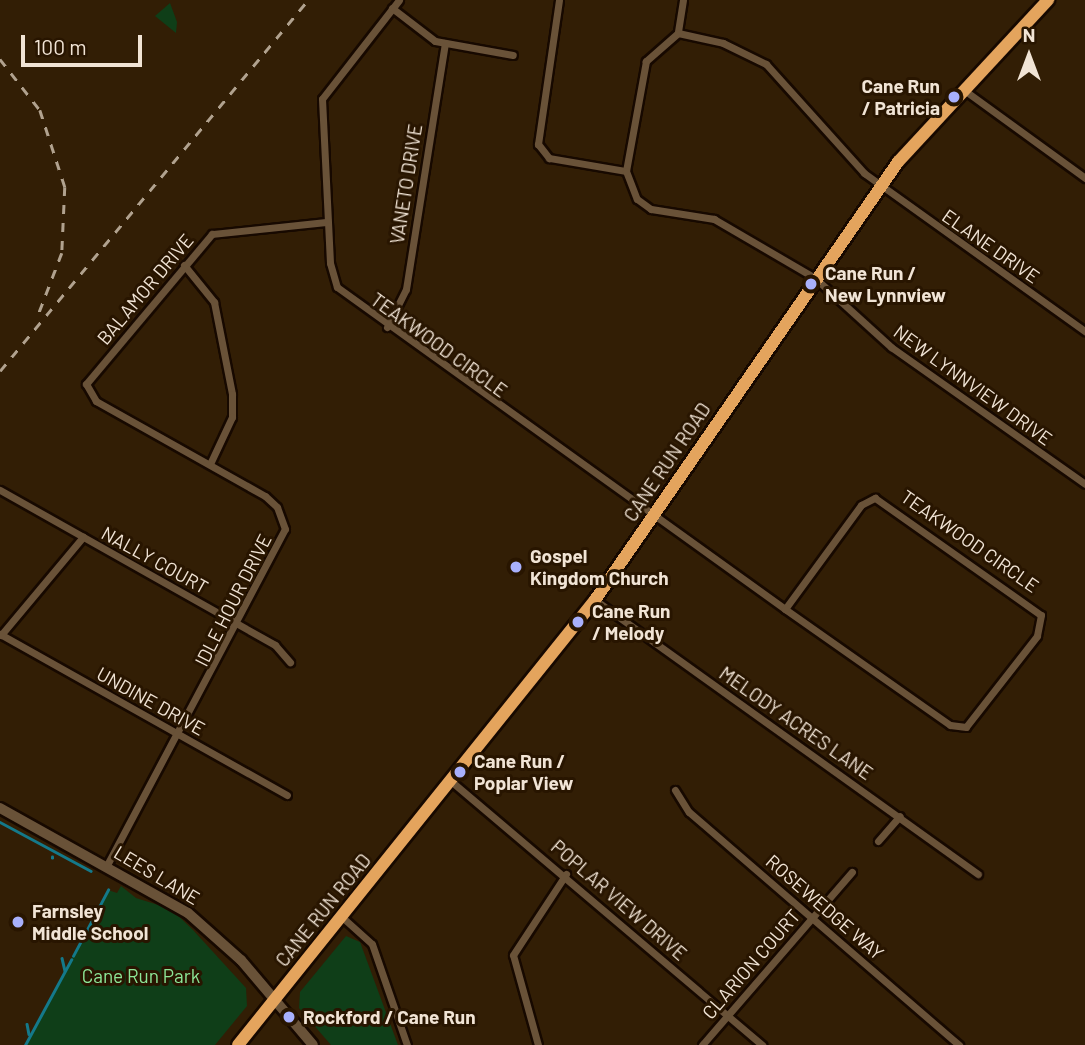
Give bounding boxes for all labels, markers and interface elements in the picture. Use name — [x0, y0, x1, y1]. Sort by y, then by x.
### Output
scale bar — [24, 21, 145, 65]
north arrow — [994, 21, 1064, 91]
text: N — [1023, 23, 1035, 46]
text: 100 m — [34, 34, 87, 59]
place label: Cane Run / Patricia — [862, 75, 940, 119]
marker: Cane Run / Patricia — [946, 89, 962, 105]
street label: VANETO DRIVE — [385, 122, 427, 246]
street label: ELANE DRIVE — [938, 204, 1044, 288]
street label: BALAMOR DRIVE — [92, 229, 198, 349]
place label: Cane Run / New Lynnview — [825, 262, 946, 306]
marker: Cane Run / New Lynnview — [803, 276, 819, 292]
street label: TEAKWOOD CIRCLE — [366, 288, 512, 402]
street label: NEW LYNNVIEW DRIVE — [889, 320, 1057, 450]
street label: CANE RUN ROAD — [619, 398, 715, 526]
street label: TEAKWOOD CIRCLE — [897, 485, 1043, 597]
street label: NALLY COURT — [98, 521, 212, 599]
street label: IDLE HOUR DRIVE — [190, 530, 276, 670]
place label: Gospel Kingdom Church — [530, 545, 669, 589]
marker: Gospel Kingdom Church — [508, 559, 524, 575]
place label: Cane Run / Melody — [592, 600, 670, 644]
marker: Cane Run / Melody — [570, 614, 586, 630]
street label: UNDINE DRIVE — [93, 662, 209, 740]
street label: MELODY ACRES LANE — [715, 662, 877, 784]
place label: Cane Run / Poplar View — [474, 750, 573, 794]
marker: Cane Run / Poplar View — [452, 764, 468, 780]
street label: POPLAR VIEW DRIVE — [547, 835, 691, 965]
street label: LEES LANE — [110, 841, 204, 909]
street label: CANE RUN ROAD — [271, 849, 375, 971]
street label: ROSEWEDGE WAY — [761, 850, 889, 964]
place label: Farnsley Middle School — [32, 900, 148, 944]
street label: CLARION COURT — [697, 905, 805, 1023]
marker: Farnsley Middle School — [10, 914, 26, 930]
park label: Cane Run Park — [82, 965, 200, 987]
place label: Rockford / Cane Run — [303, 1006, 476, 1028]
marker: Rockford / Cane Run — [281, 1009, 297, 1025]

